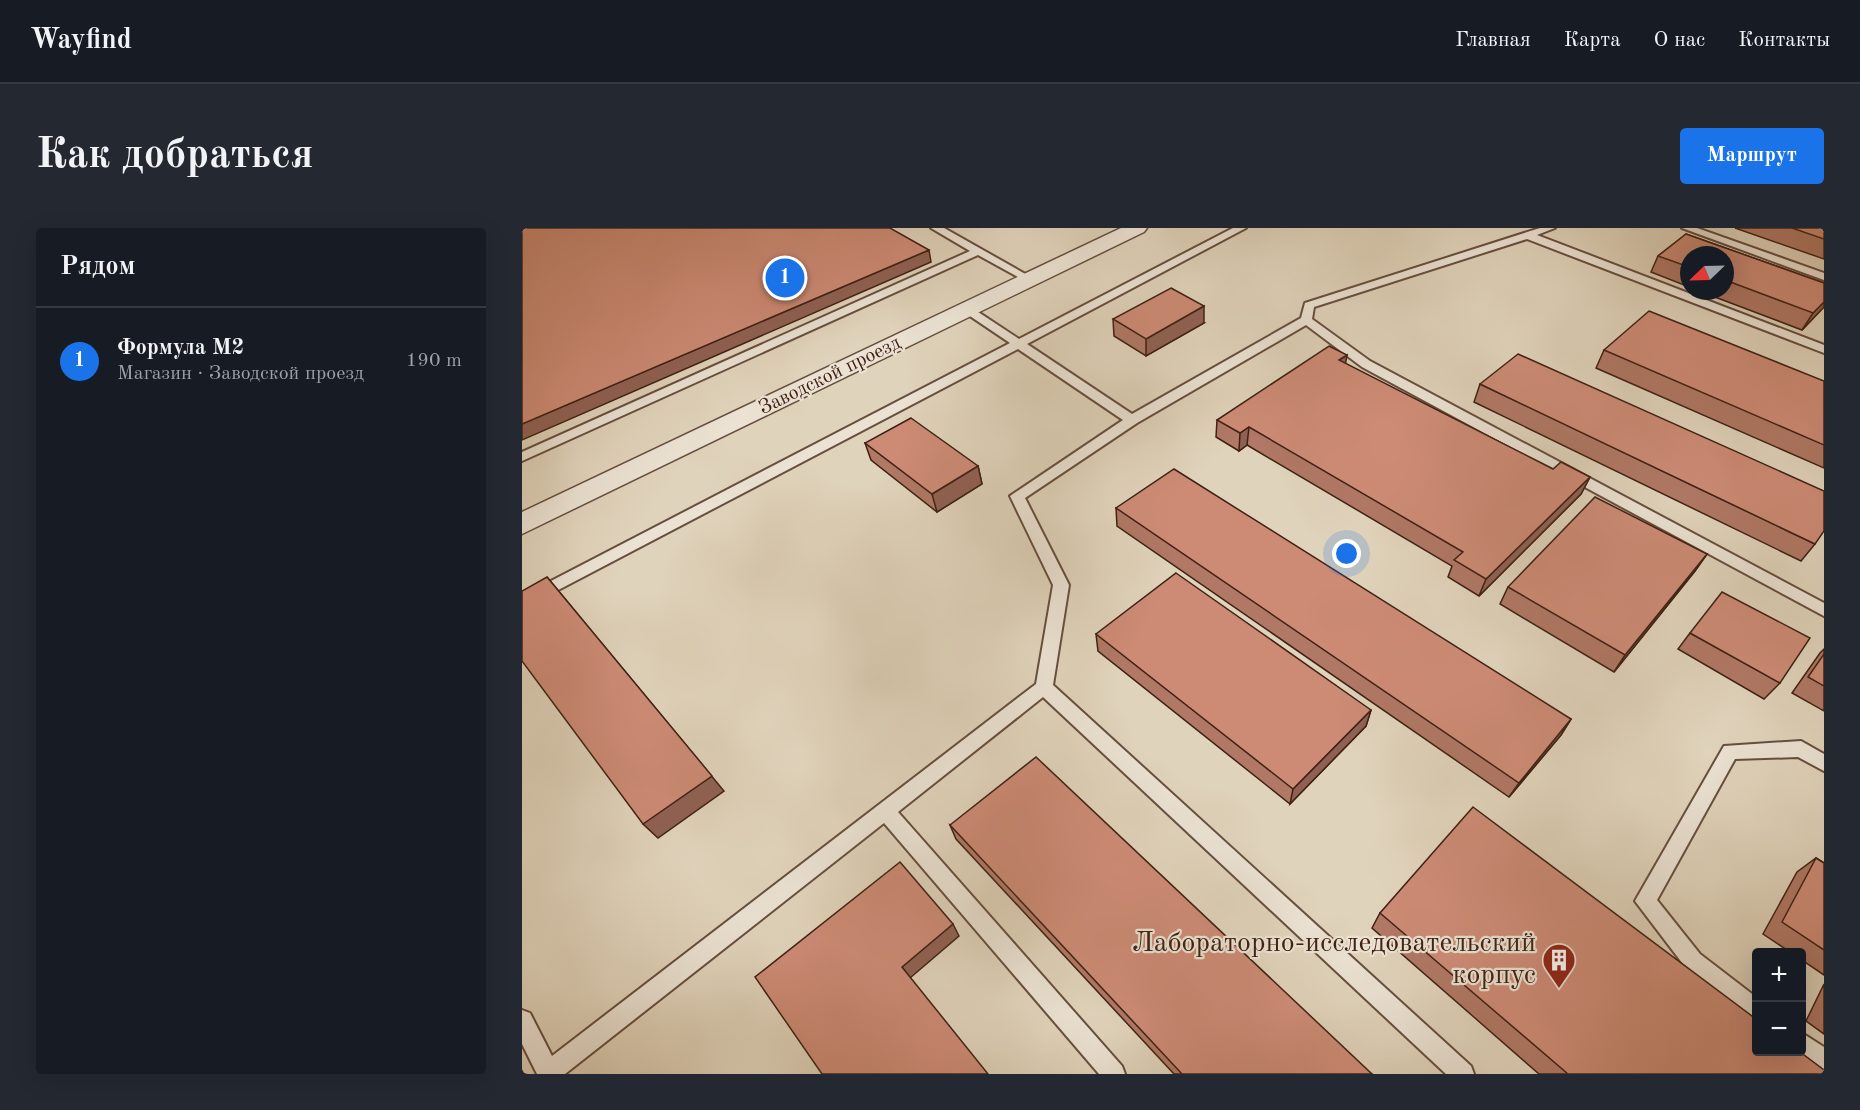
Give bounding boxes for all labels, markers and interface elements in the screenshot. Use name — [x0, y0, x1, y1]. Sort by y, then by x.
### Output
text: Wayfind — [30, 27, 132, 55]
text: Главная — [1455, 30, 1531, 51]
text: Карта — [1564, 30, 1621, 51]
text: О нас — [1654, 30, 1705, 51]
text: Контакты — [1738, 30, 1830, 51]
button: Маршрут — [1680, 128, 1824, 184]
text: Как добраться — [36, 135, 313, 177]
north arrow — [1680, 246, 1734, 300]
text: Рядом — [60, 254, 135, 280]
pin: 1 — [766, 256, 804, 300]
street label: Заводской проезд — [756, 333, 904, 419]
text: Формула М2 — [117, 337, 244, 359]
text: 1 — [74, 351, 85, 371]
text: 190 m — [406, 351, 462, 371]
text: Магазин · Заводской проезд — [117, 364, 364, 384]
your location — [1332, 539, 1361, 568]
place label: Лабораторно-исследовательский корпус — [1132, 930, 1536, 990]
building icon: Лабораторно-исследовательский корпус — [1541, 942, 1577, 989]
map controls — [1752, 948, 1806, 1056]
button: + — [1752, 948, 1806, 1002]
button: − — [1752, 1002, 1806, 1056]

